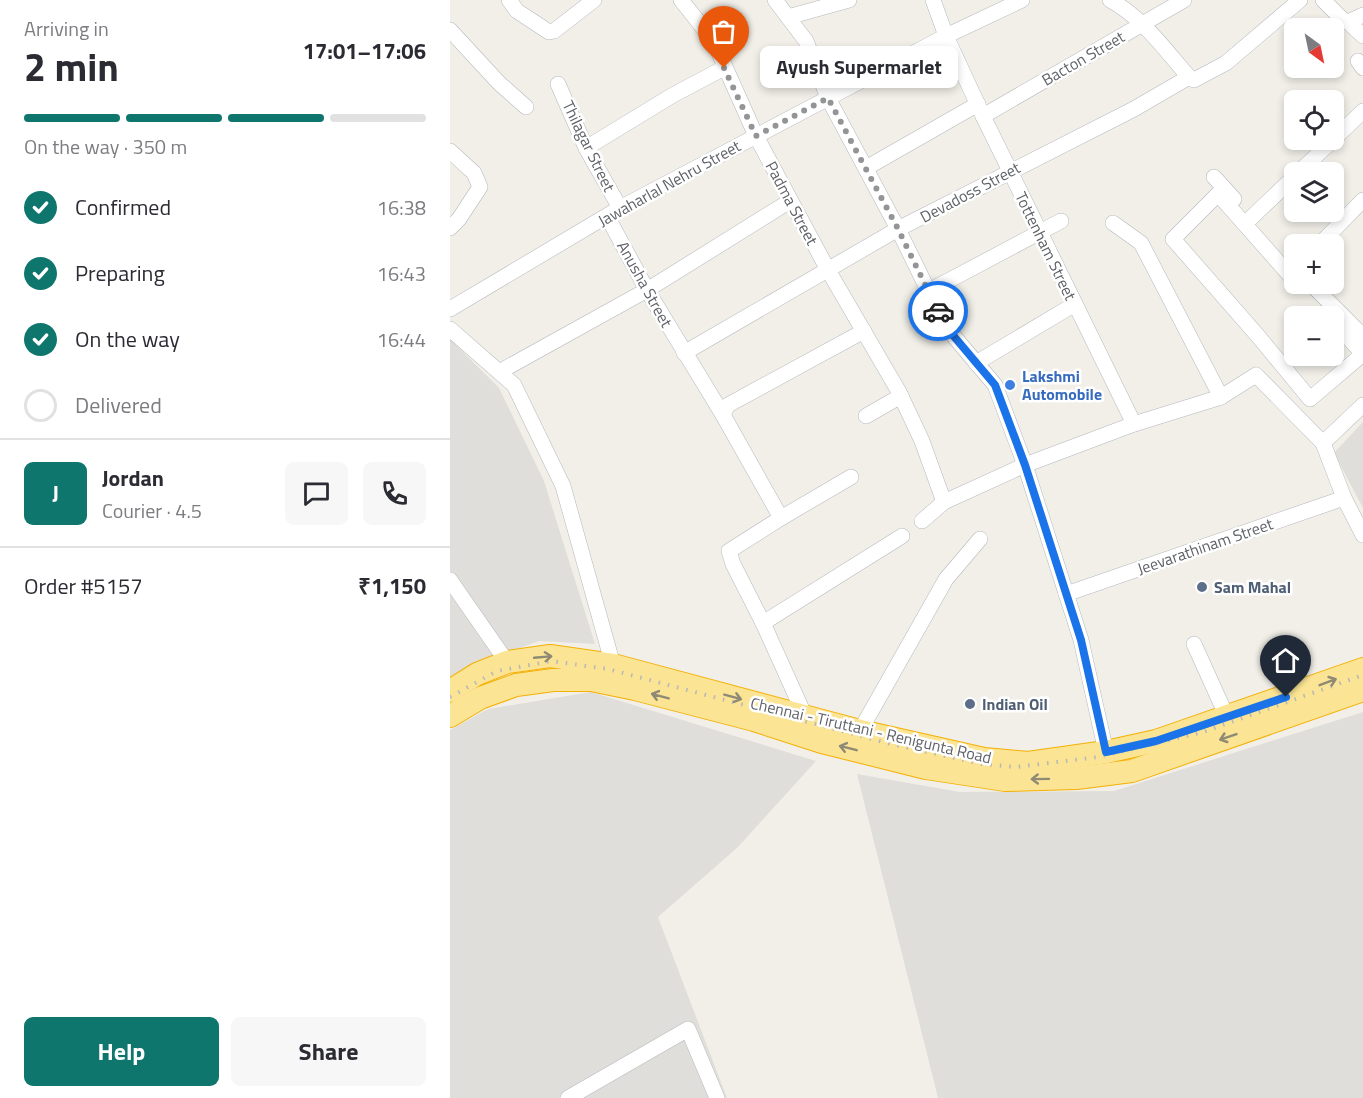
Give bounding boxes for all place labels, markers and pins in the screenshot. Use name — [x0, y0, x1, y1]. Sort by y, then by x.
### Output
pin — [698, 6, 749, 68]
callout: Ayush Supermarlet — [760, 47, 958, 89]
place label: Lakshmi Automobile — [1022, 364, 1102, 406]
marker: Lakshmi Automobile — [1003, 378, 1017, 392]
place label: Sam Mahal — [1214, 575, 1291, 599]
marker: Sam Mahal — [1195, 580, 1209, 594]
pin — [1260, 635, 1311, 697]
place label: Indian Oil — [982, 692, 1048, 716]
marker: Indian Oil — [963, 697, 977, 711]

